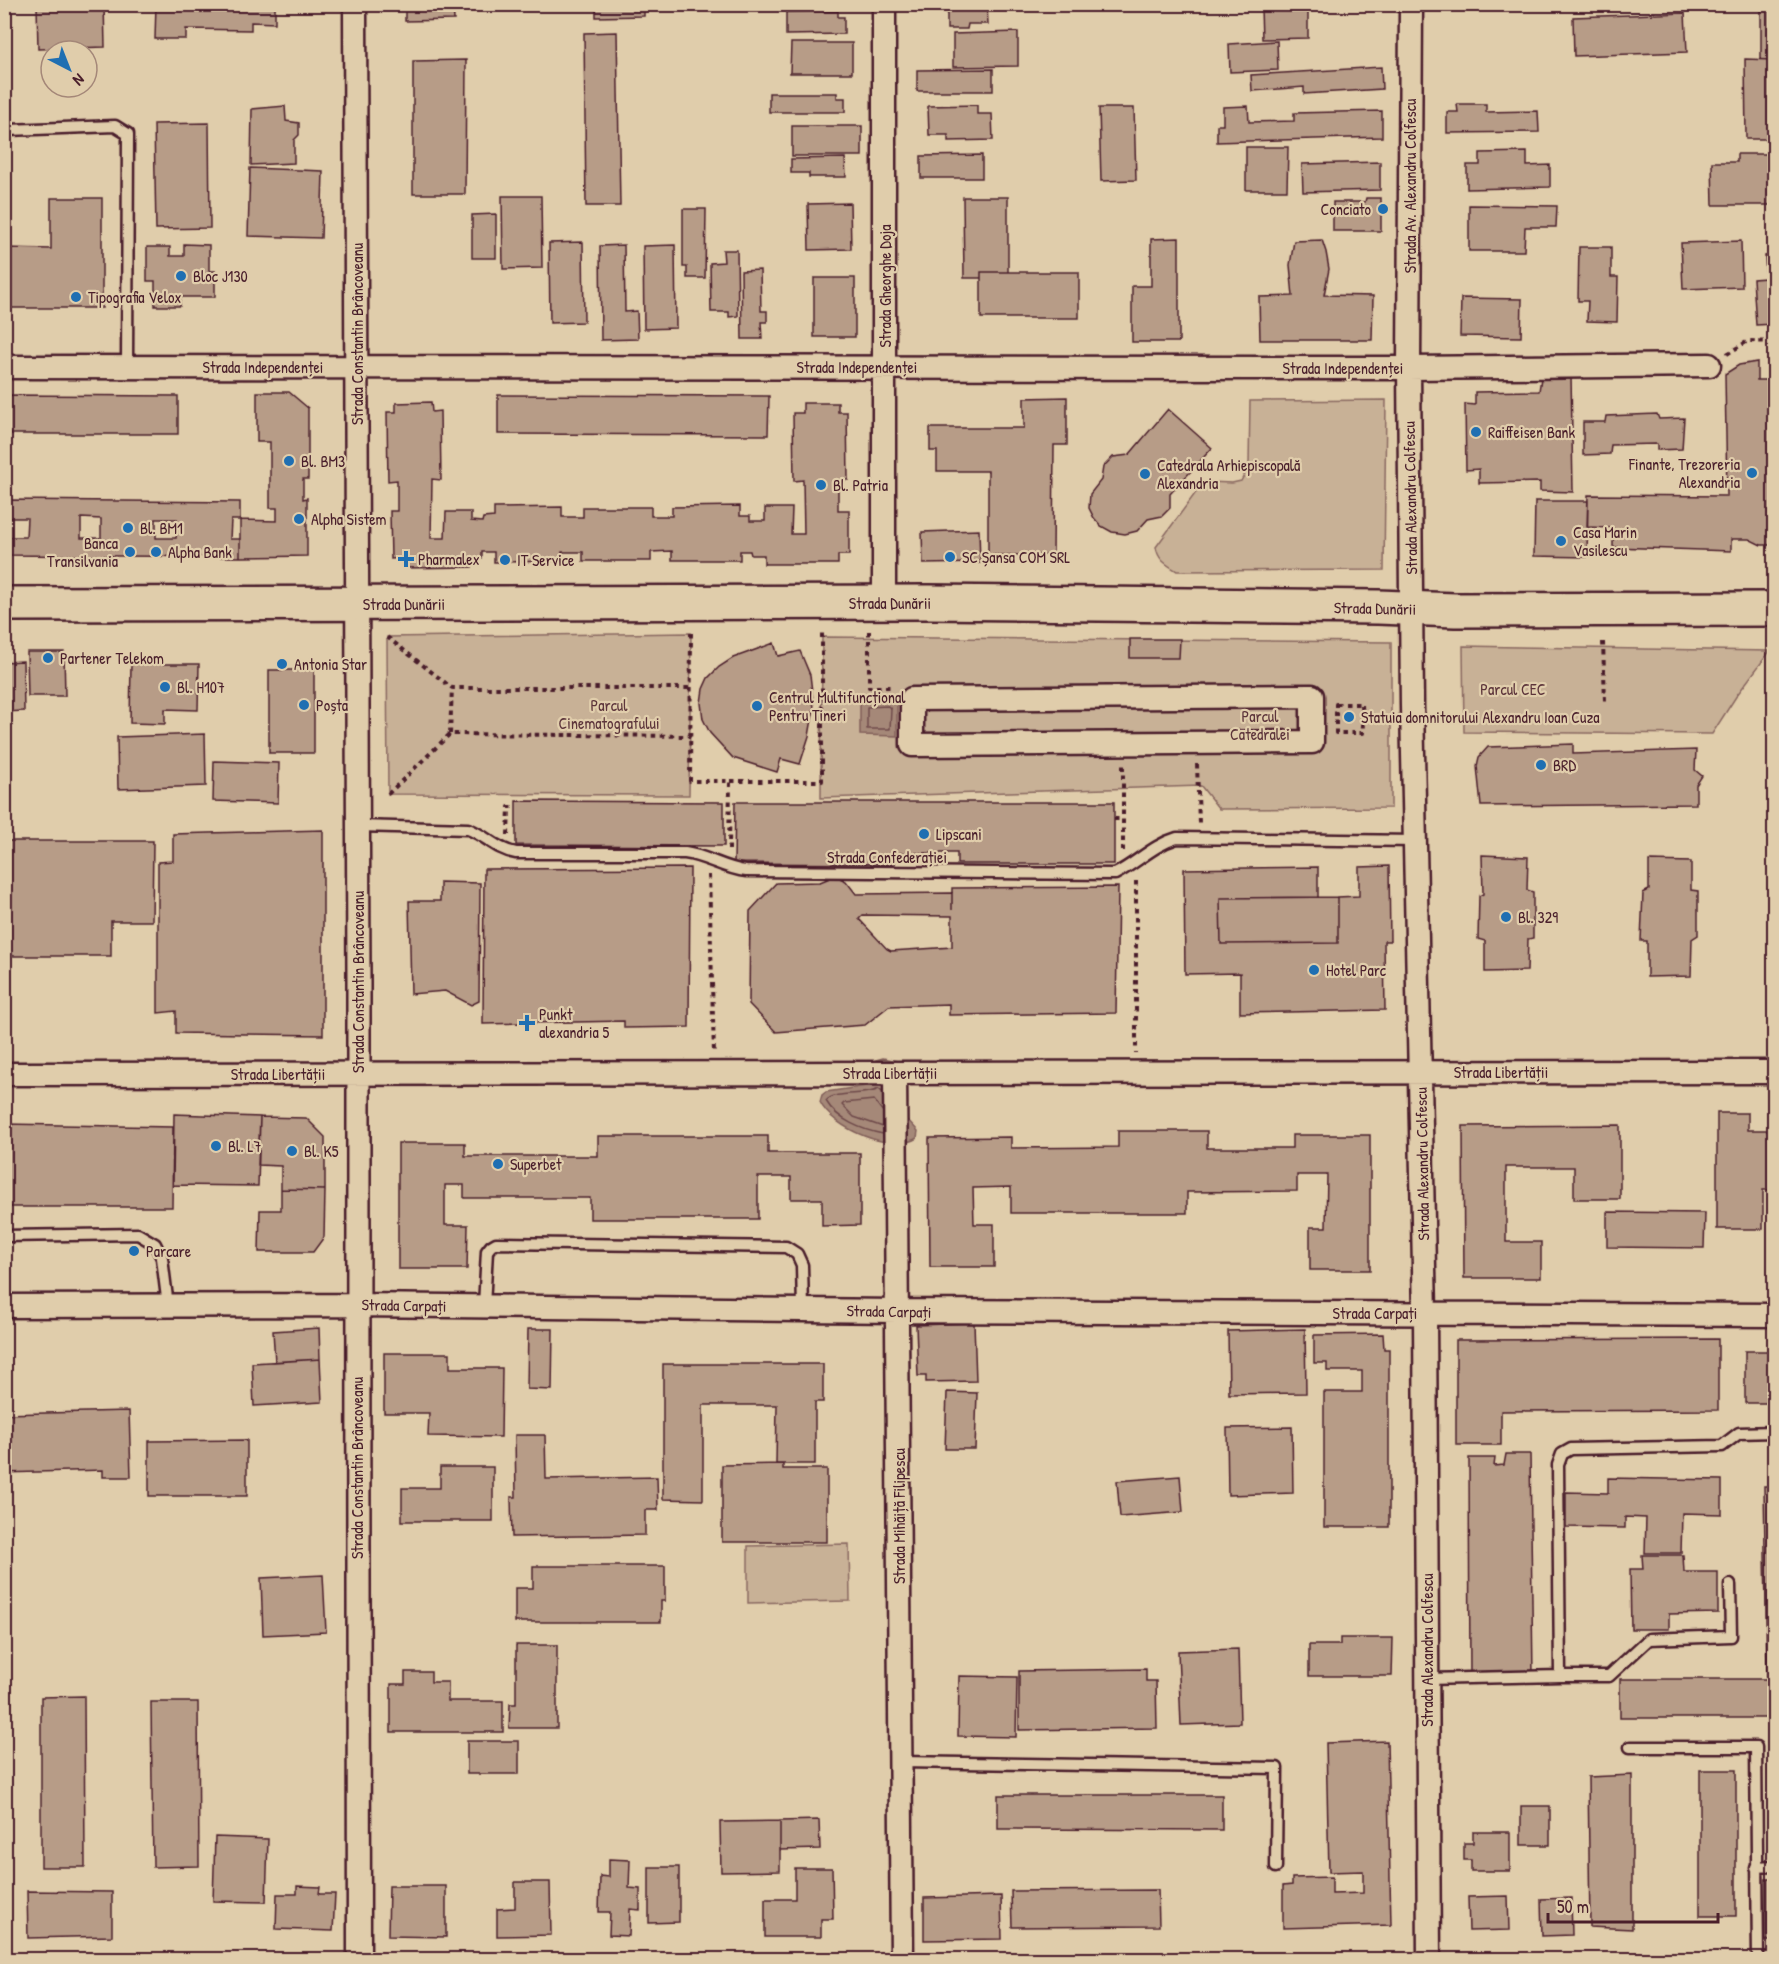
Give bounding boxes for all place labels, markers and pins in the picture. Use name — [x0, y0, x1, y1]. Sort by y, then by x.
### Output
place label: Conciato — [1321, 198, 1372, 220]
marker: Conciato — [1376, 202, 1390, 216]
place label: Bloc J130 — [193, 265, 248, 287]
marker: Bloc J130 — [174, 269, 188, 283]
place label: Tipografia Velox — [88, 286, 182, 308]
marker: Tipografia Velox — [69, 290, 83, 304]
place label: Raiffeisen Bank — [1488, 421, 1576, 443]
marker: Raiffeisen Bank — [1469, 425, 1483, 439]
place label: Bl. BM3 — [301, 450, 345, 472]
place label: Finante, Trezoreria Alexandria — [1628, 453, 1740, 493]
marker: Bl. BM3 — [282, 454, 296, 468]
place label: Catedrala Arhiepiscopală Alexandria — [1157, 454, 1300, 494]
marker: Finante, Trezoreria Alexandria — [1745, 466, 1759, 480]
marker: Catedrala Arhiepiscopală Alexandria — [1138, 467, 1152, 481]
place label: Bl. Patria — [833, 474, 888, 496]
marker: Bl. Patria — [814, 478, 828, 492]
place label: Alpha Sistem — [311, 508, 387, 530]
marker: Alpha Sistem — [292, 512, 306, 526]
place label: Bl. BM1 — [140, 517, 183, 539]
marker: Bl. BM1 — [121, 521, 135, 535]
place label: Casa Marin Vasilescu — [1573, 521, 1637, 561]
place label: Banca Transilvania — [47, 532, 118, 572]
marker: Casa Marin Vasilescu — [1554, 534, 1568, 548]
place label: Alpha Bank — [168, 541, 232, 563]
marker: Banca Transilvania — [123, 545, 137, 559]
marker: Alpha Bank — [149, 545, 163, 559]
place label: SC Șansa COM SRL — [962, 546, 1070, 568]
place label: Pharmalex — [418, 548, 480, 570]
place label: IT Service — [517, 549, 575, 571]
marker: SC Șansa COM SRL — [943, 550, 957, 564]
marker: Pharmalex — [399, 552, 413, 566]
marker: IT Service — [498, 553, 512, 567]
place label: Partener Telekom — [60, 647, 164, 669]
marker: Partener Telekom — [41, 651, 55, 665]
place label: Antonia Star — [294, 653, 367, 675]
marker: Antonia Star — [275, 657, 289, 671]
place label: Bl. H107 — [177, 676, 225, 698]
marker: Bl. H107 — [158, 680, 172, 694]
place label: Centrul Multifuncțional Pentru Tineri — [769, 686, 906, 726]
place label: Poșta — [316, 694, 348, 716]
marker: Poșta — [297, 698, 311, 712]
marker: Centrul Multifuncțional Pentru Tineri — [750, 699, 764, 713]
place label: Statuia domnitorului Alexandru Ioan Cuza — [1361, 706, 1600, 728]
marker: Statuia domnitorului Alexandru Ioan Cuza — [1342, 710, 1356, 724]
place label: BRD — [1553, 754, 1576, 776]
marker: BRD — [1534, 758, 1548, 772]
place label: Lipscani — [936, 823, 982, 845]
marker: Lipscani — [917, 827, 931, 841]
place label: Bl. 329 — [1518, 906, 1558, 928]
marker: Bl. 329 — [1499, 910, 1513, 924]
place label: Hotel Parc — [1326, 959, 1387, 981]
marker: Hotel Parc — [1307, 963, 1321, 977]
place label: Punkt alexandria 5 — [539, 1003, 610, 1043]
marker: Punkt alexandria 5 — [520, 1016, 534, 1030]
place label: Bl. L7 — [228, 1135, 261, 1157]
marker: Bl. L7 — [209, 1139, 223, 1153]
place label: Bl. K5 — [304, 1140, 339, 1162]
marker: Bl. K5 — [285, 1144, 299, 1158]
place label: Superbet — [510, 1153, 562, 1175]
marker: Superbet — [491, 1157, 505, 1171]
place label: Parcare — [146, 1240, 192, 1262]
marker: Parcare — [127, 1244, 141, 1258]

